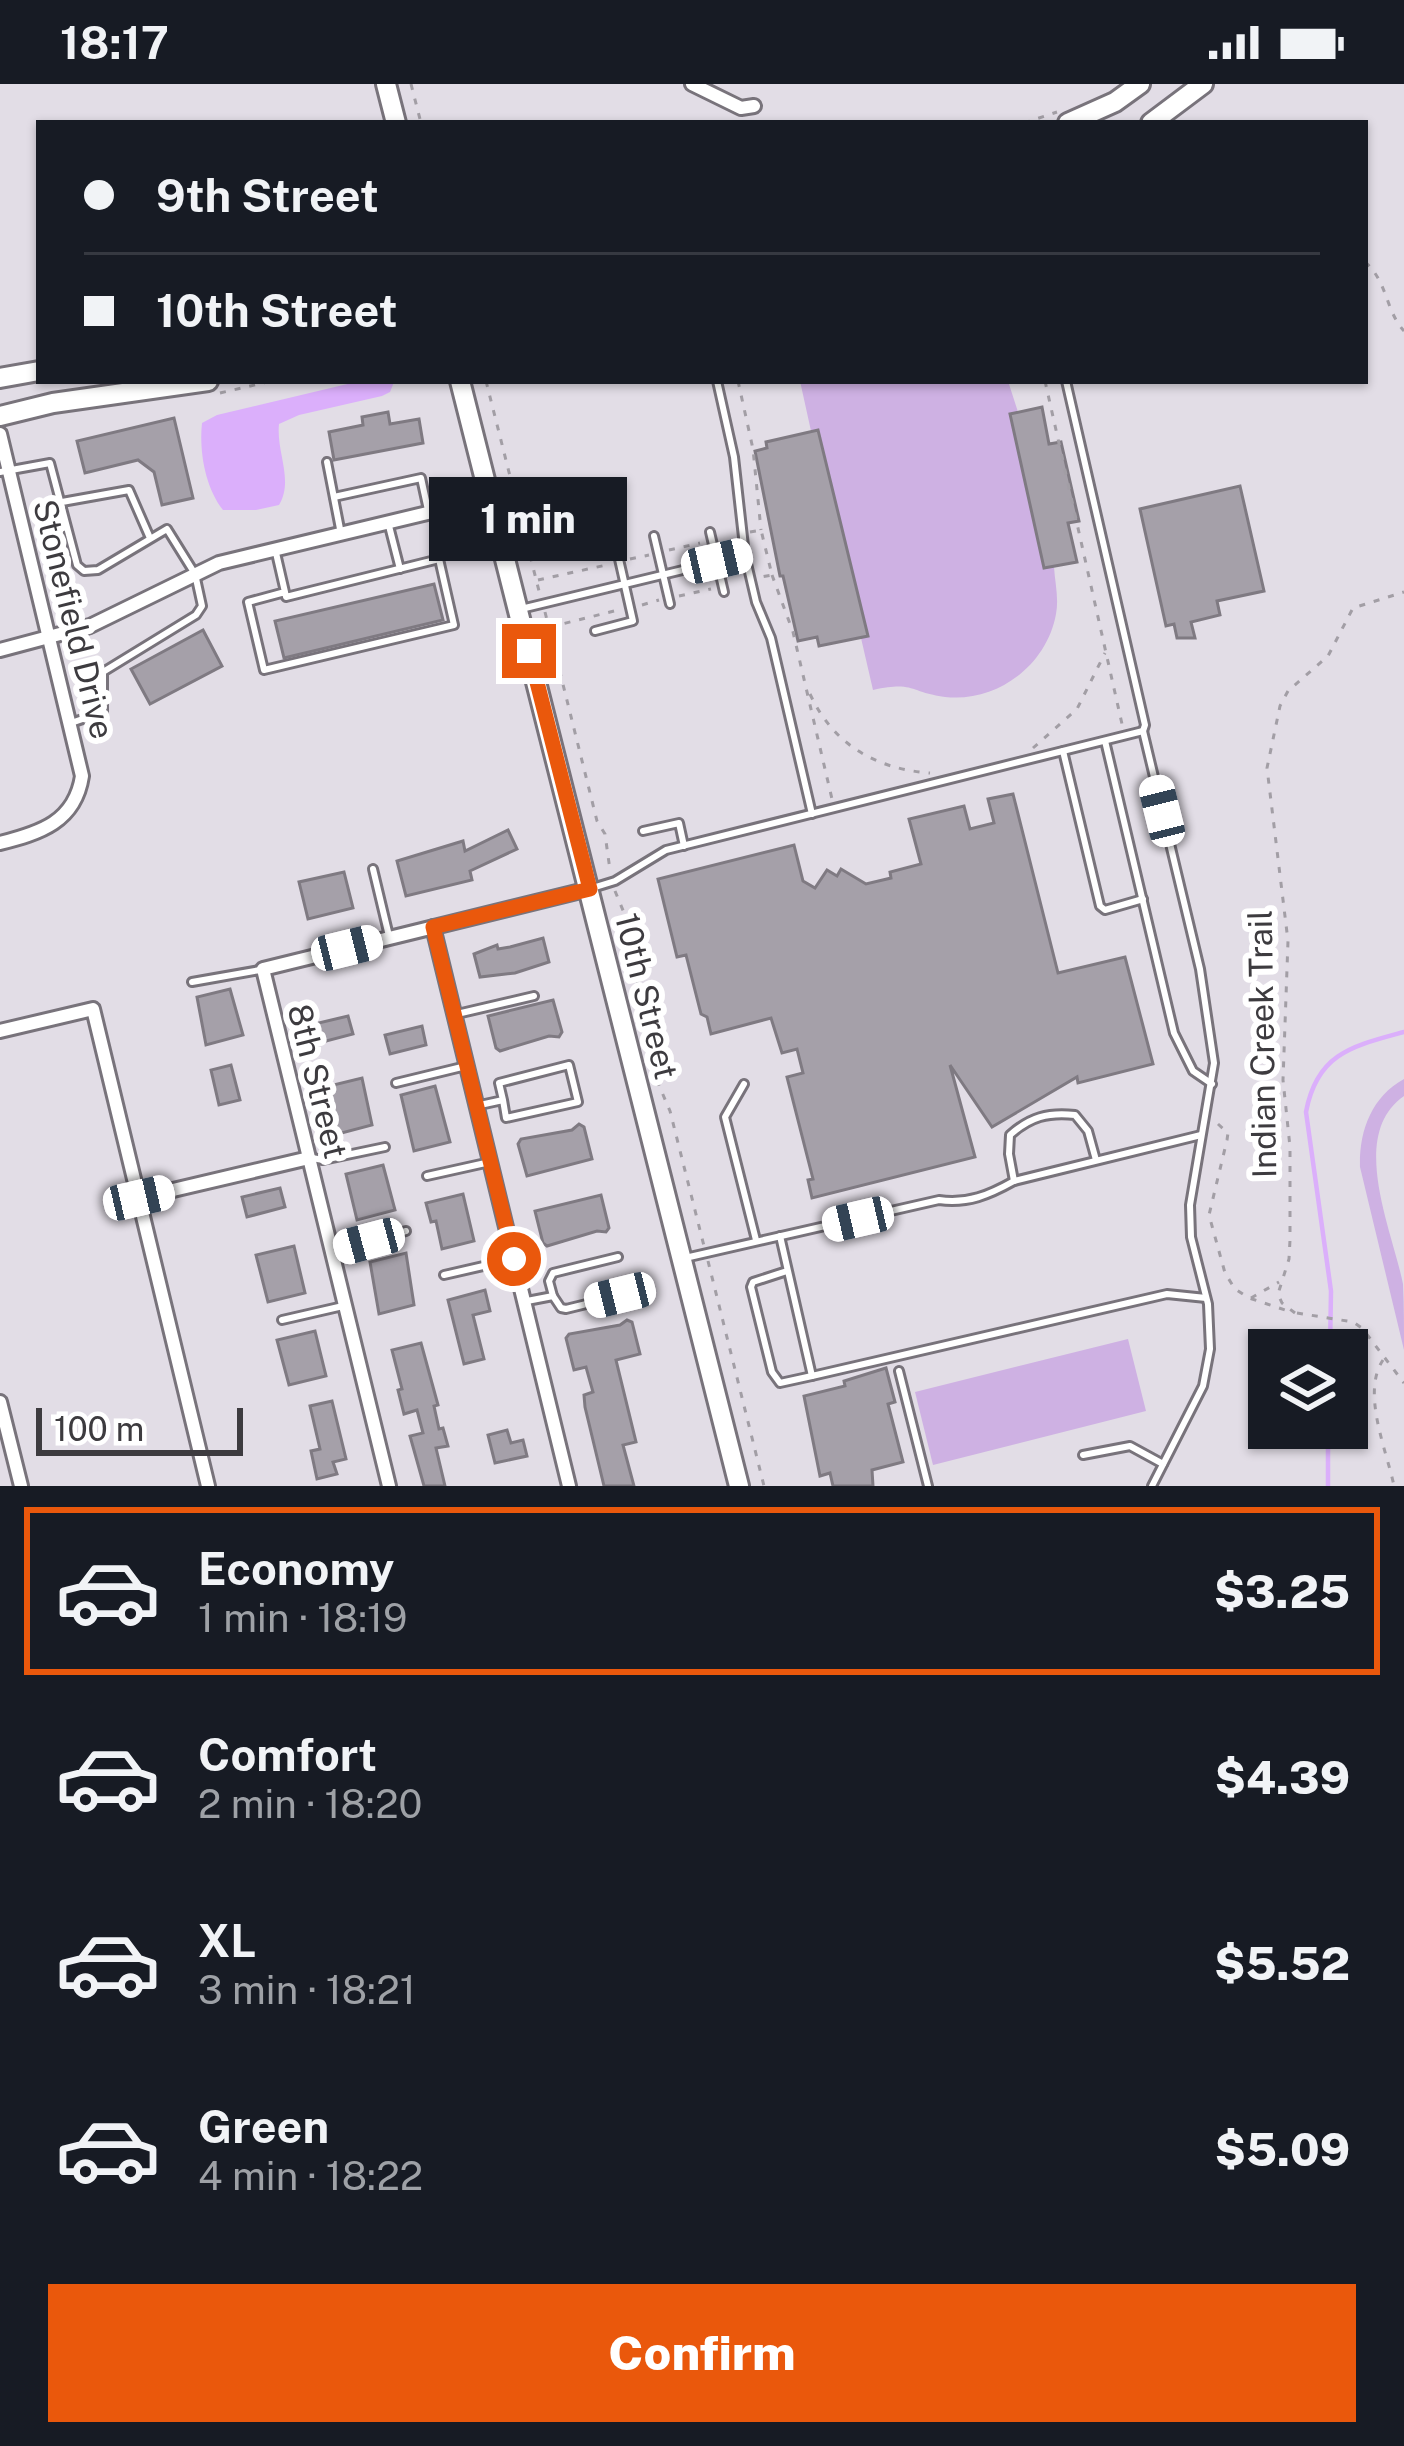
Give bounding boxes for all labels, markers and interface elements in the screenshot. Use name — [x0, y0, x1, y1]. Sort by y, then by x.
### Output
text: 18:17 — [60, 16, 169, 69]
text: 9th Street — [156, 169, 379, 222]
text: 10th Street — [156, 284, 397, 337]
callout: 1 min — [430, 477, 628, 561]
street label: Stonefield Drive — [26, 495, 122, 743]
text: 1 min — [480, 496, 576, 542]
car — [678, 535, 756, 587]
route end — [502, 624, 556, 678]
car — [1136, 772, 1188, 850]
street label: 10th Street — [608, 909, 686, 1083]
street label: Indian Creek Trail — [1241, 909, 1283, 1179]
car — [308, 922, 386, 974]
street label: 8th Street — [280, 1000, 356, 1162]
car — [100, 1172, 178, 1224]
car — [819, 1193, 897, 1245]
car — [330, 1214, 408, 1268]
route start — [487, 1232, 541, 1286]
car — [581, 1269, 659, 1321]
map controls — [1248, 1329, 1368, 1449]
button: layers — [1248, 1329, 1368, 1449]
scale bar — [36, 1402, 243, 1455]
text: 100 m — [54, 1410, 144, 1448]
icon: car — [54, 1537, 162, 1645]
text: Economy — [198, 1542, 394, 1595]
text: $3.25 — [1214, 1565, 1350, 1618]
text: 1 min · 18:19 — [198, 1595, 407, 1641]
icon: car — [54, 1723, 162, 1831]
text: Comfort — [198, 1728, 377, 1781]
text: $4.39 — [1215, 1751, 1350, 1804]
text: 2 min · 18:20 — [198, 1781, 422, 1827]
icon: car — [54, 1909, 162, 2017]
text: XL — [198, 1914, 256, 1967]
text: $5.52 — [1214, 1937, 1350, 1990]
text: 3 min · 18:21 — [198, 1967, 416, 2013]
icon: car — [54, 2095, 162, 2203]
text: Green — [198, 2100, 329, 2153]
text: $5.09 — [1215, 2123, 1350, 2176]
text: 4 min · 18:22 — [198, 2153, 423, 2199]
button: Confirm — [48, 2284, 1356, 2422]

